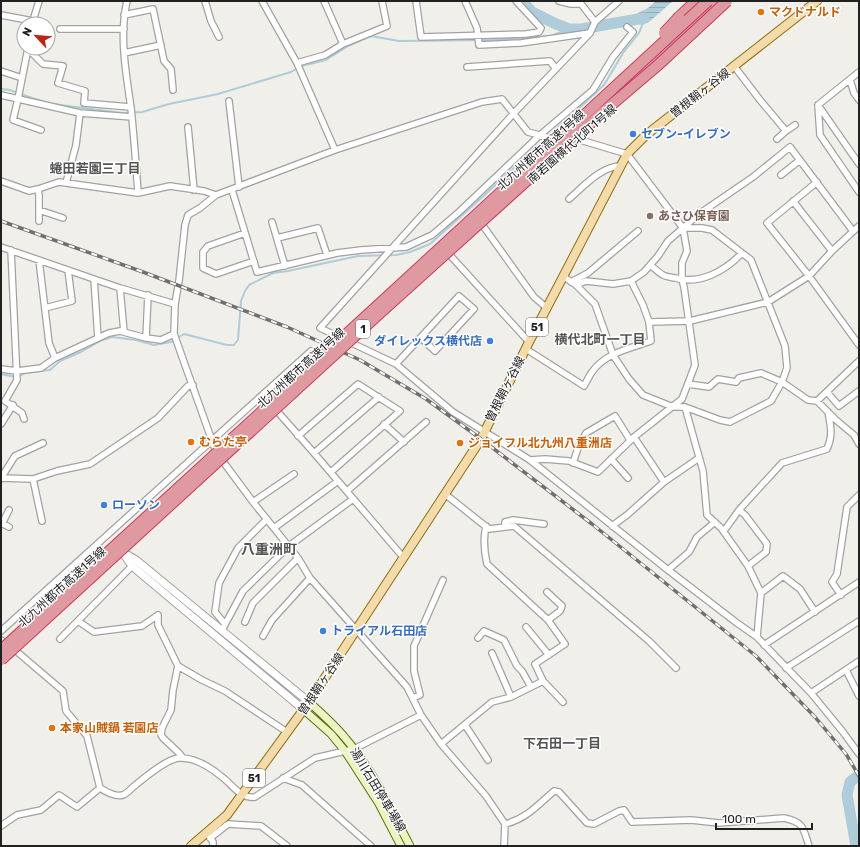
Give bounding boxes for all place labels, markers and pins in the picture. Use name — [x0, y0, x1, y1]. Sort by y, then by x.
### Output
place label: マクドナルド — [769, 5, 841, 19]
marker: マクドナルド — [756, 7, 766, 17]
place label: セブン-イレブン — [641, 127, 731, 141]
marker: セブン-イレブン — [628, 129, 638, 139]
place label: あさひ保育園 — [658, 209, 730, 223]
marker: あさひ保育園 — [645, 211, 655, 221]
place label: ダイレックス横代店 — [374, 334, 482, 348]
marker: ダイレックス横代店 — [485, 336, 495, 346]
place label: むらた亭 — [199, 435, 247, 449]
place label: ジョイフル北九州八重洲店 — [468, 436, 612, 450]
marker: むらた亭 — [186, 437, 196, 447]
marker: ジョイフル北九州八重洲店 — [455, 438, 465, 448]
place label: ローソン — [112, 498, 160, 512]
marker: ローソン — [99, 500, 109, 510]
place label: トライアル石田店 — [331, 624, 427, 638]
marker: トライアル石田店 — [318, 626, 328, 636]
place label: 本家山賊鍋 若園店 — [60, 721, 159, 735]
marker: 本家山賊鍋 若園店 — [47, 723, 57, 733]

